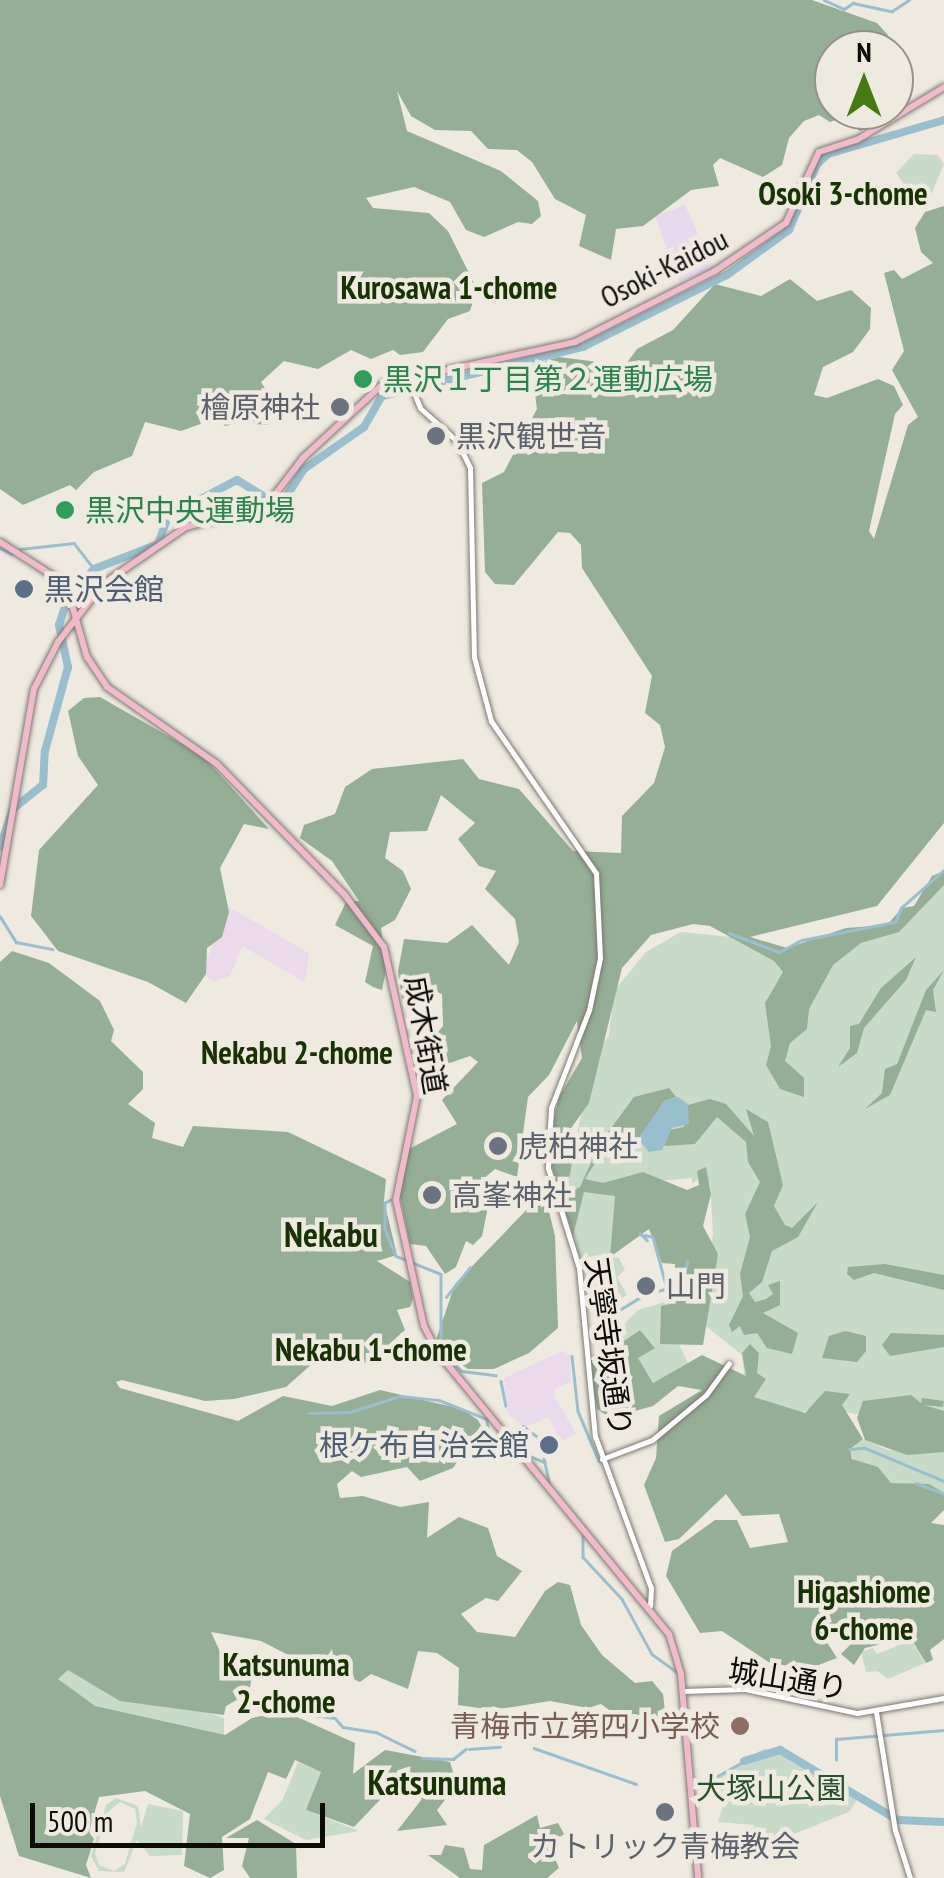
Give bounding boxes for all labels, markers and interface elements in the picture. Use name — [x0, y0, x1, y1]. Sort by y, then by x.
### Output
north arrow — [814, 30, 914, 130]
text: N — [856, 33, 872, 70]
district label: Osoki 3-chome — [758, 174, 928, 212]
street label: Osoki-Kaidou — [594, 221, 734, 315]
district label: Kurosawa 1-chome — [341, 268, 557, 306]
place label: 黒沢１丁目第２運動広場 — [383, 361, 713, 397]
marker: 黒沢１丁目第２運動広場 — [352, 368, 374, 390]
place label: 檜原神社 — [200, 389, 320, 425]
marker: 檜原神社 — [329, 396, 351, 418]
place label: 黒沢観世音 — [456, 418, 606, 454]
marker: 黒沢観世音 — [425, 425, 447, 447]
place label: 黒沢中央運動場 — [85, 492, 295, 528]
marker: 黒沢中央運動場 — [54, 499, 76, 521]
place label: 黒沢会館 — [44, 571, 164, 607]
marker: 黒沢会館 — [13, 578, 35, 600]
street label: 成木街道 — [398, 973, 454, 1097]
district label: Nekabu 2-chome — [201, 1033, 393, 1071]
place label: 虎柏神社 — [518, 1128, 638, 1164]
marker: 虎柏神社 — [487, 1135, 509, 1157]
place label: 高峯神社 — [452, 1177, 572, 1213]
marker: 高峯神社 — [421, 1184, 443, 1206]
district label: Nekabu — [284, 1213, 378, 1255]
street label: 天寧寺坂通り — [579, 1255, 639, 1439]
place label: 山門 — [666, 1268, 726, 1304]
marker: 山門 — [635, 1275, 657, 1297]
district label: Nekabu 1-chome — [275, 1330, 467, 1368]
place label: 根ケ布自治会館 — [319, 1427, 529, 1463]
marker: 根ケ布自治会館 — [538, 1434, 560, 1456]
district label: Higashiome 6-chome — [797, 1573, 931, 1648]
district label: Katsunuma 2-chome — [222, 1646, 350, 1721]
street label: 城山通り — [726, 1652, 850, 1706]
place label: 青梅市立第四小学校 — [450, 1708, 720, 1744]
marker: 青梅市立第四小学校 — [729, 1715, 751, 1737]
district label: Katsunuma — [367, 1761, 507, 1803]
park label: 大塚山公園 — [696, 1770, 846, 1806]
scale bar — [35, 1783, 330, 1845]
text: 500 m — [47, 1801, 113, 1840]
marker: カトリック青梅教会 — [654, 1801, 676, 1823]
place label: カトリック青梅教会 — [530, 1828, 800, 1864]

